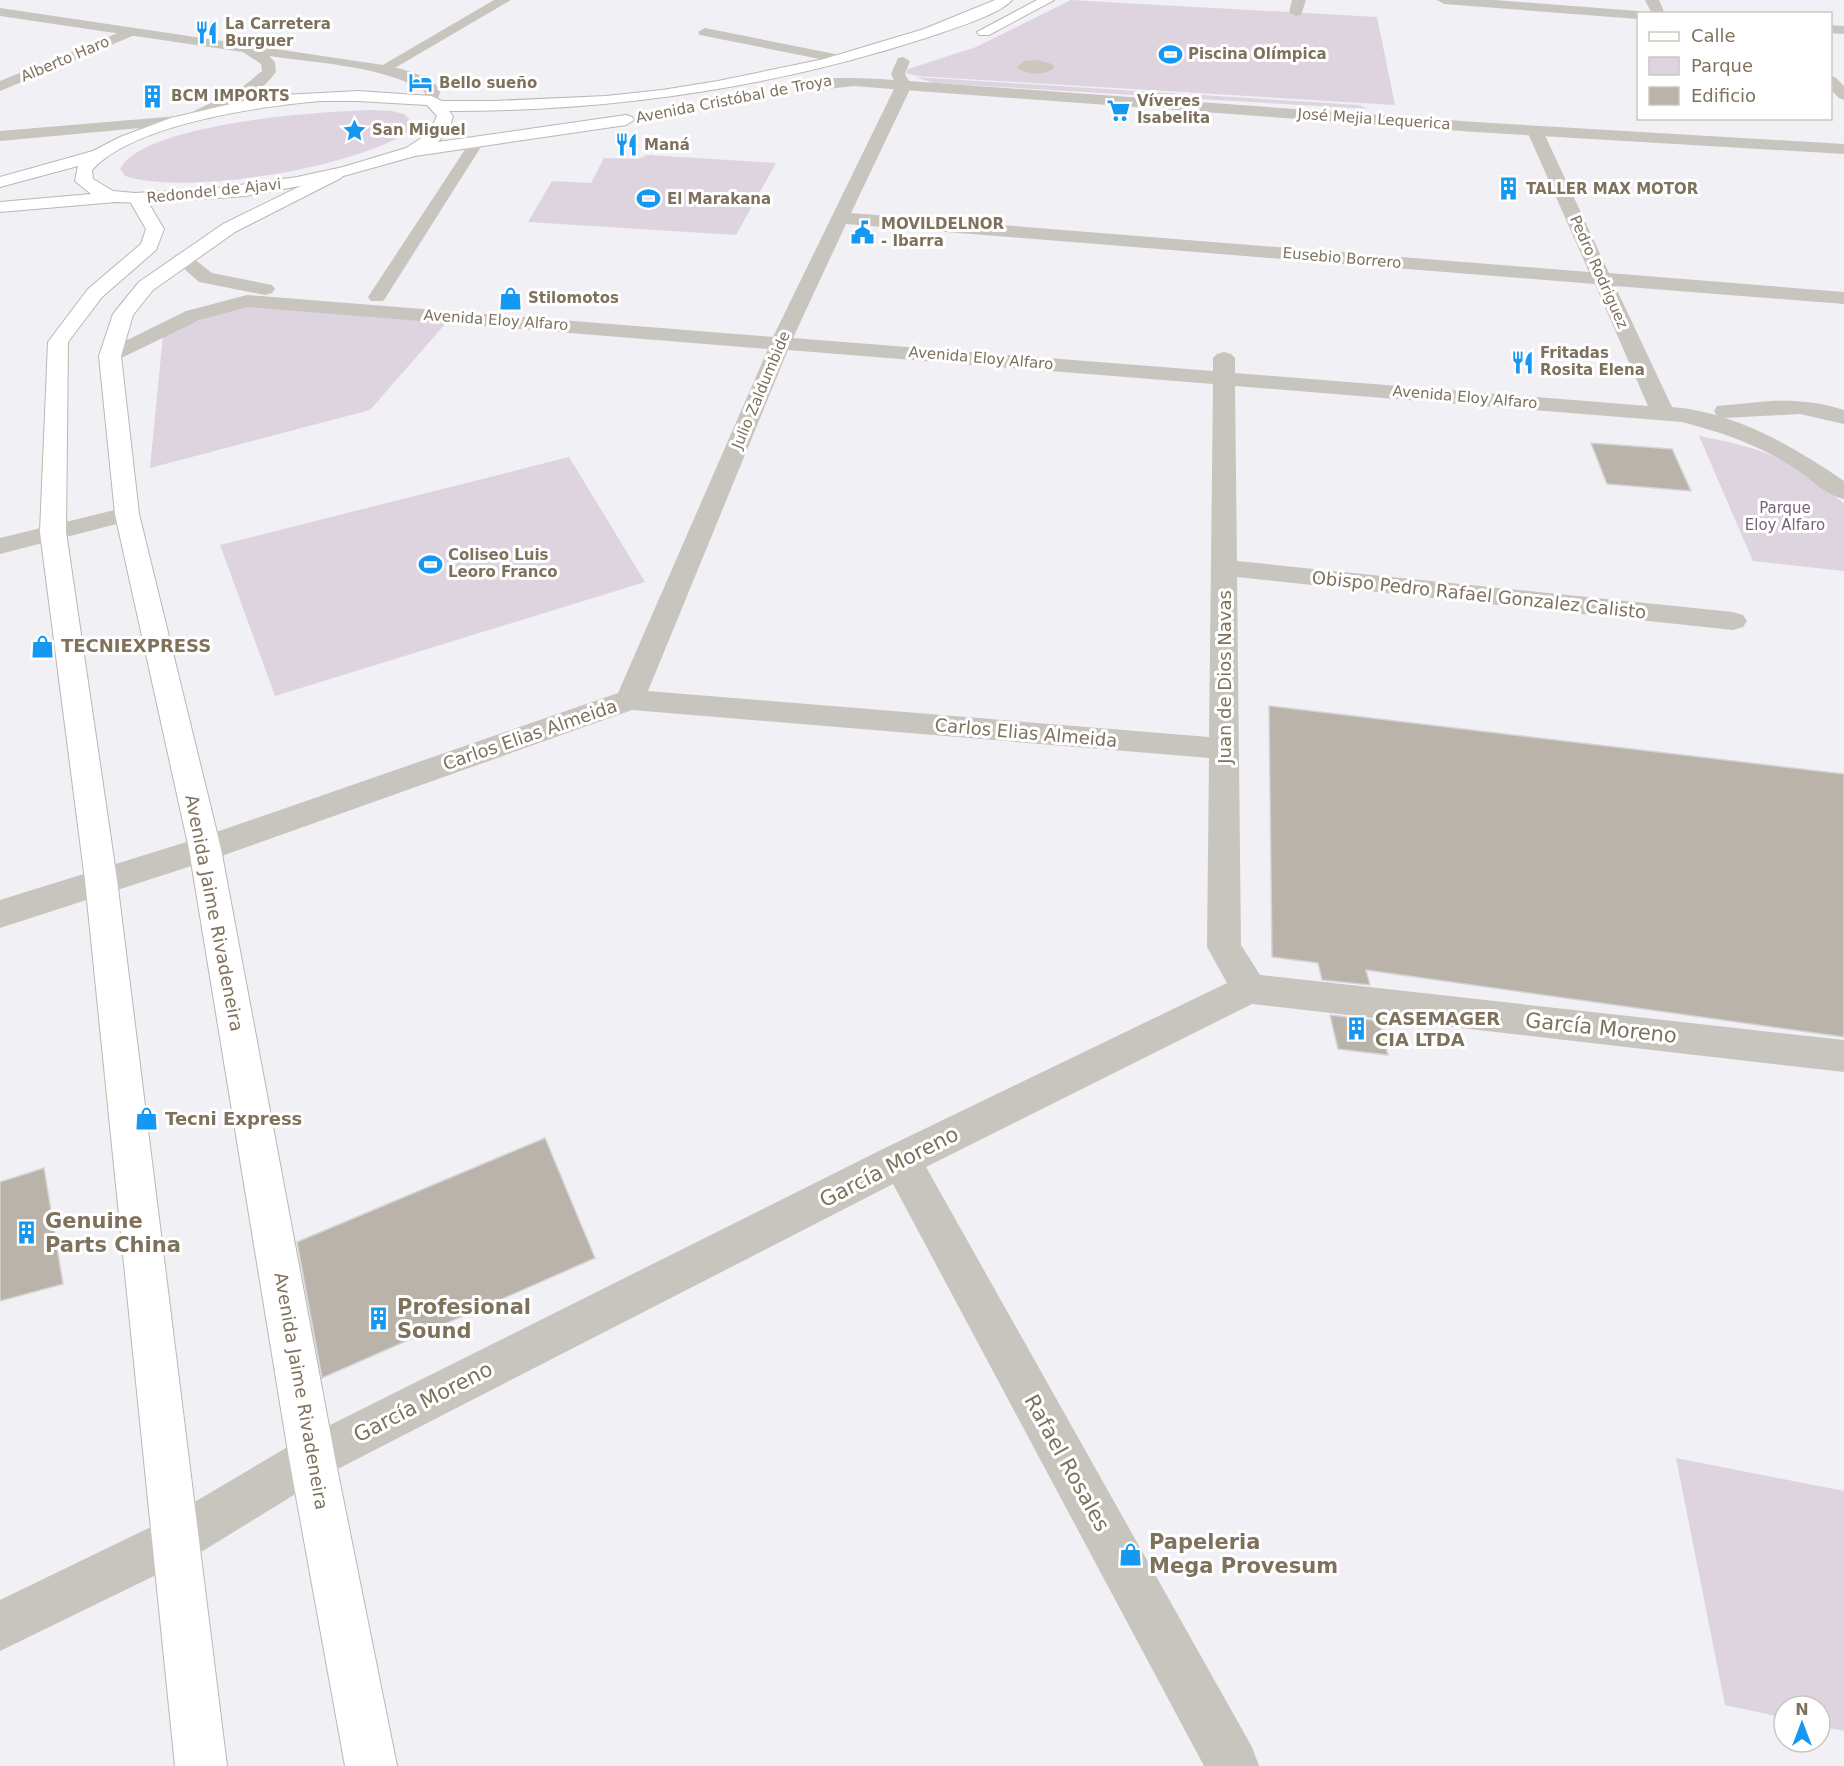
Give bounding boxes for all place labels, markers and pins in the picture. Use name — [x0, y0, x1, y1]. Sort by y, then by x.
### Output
place label: La Carretera Burguer — [225, 15, 331, 50]
restaurant icon: La Carretera Burguer — [194, 20, 220, 46]
sports icon: Piscina Olímpica — [1157, 41, 1183, 67]
place label: Piscina Olímpica — [1188, 45, 1327, 63]
hotel icon: Bello sueño — [408, 70, 434, 96]
place label: Bello sueño — [439, 74, 537, 92]
building icon: BCM IMPORTS — [140, 83, 166, 109]
place label: BCM IMPORTS — [171, 87, 290, 105]
place label: Víveres Isabelita — [1137, 92, 1210, 127]
supermarket icon: Víveres Isabelita — [1106, 97, 1132, 123]
place icon: San Miguel — [341, 117, 367, 143]
place label: San Miguel — [372, 121, 466, 139]
restaurant icon: Maná — [613, 132, 639, 158]
place label: Maná — [644, 136, 690, 154]
building icon: TALLER MAX MOTOR — [1495, 176, 1521, 202]
place label: TALLER MAX MOTOR — [1526, 180, 1699, 198]
sports icon: El Marakana — [636, 186, 662, 212]
place label: El Marakana — [667, 190, 771, 208]
place label: MOVILDELNOR - Ibarra — [881, 215, 1005, 250]
public building icon: MOVILDELNOR - Ibarra — [850, 220, 876, 246]
shop icon: Stilomotos — [497, 285, 523, 311]
place label: Stilomotos — [528, 289, 619, 307]
place label: Fritadas Rosita Elena — [1540, 344, 1645, 379]
restaurant icon: Fritadas Rosita Elena — [1509, 349, 1535, 375]
place label: Coliseo Luis Leoro Franco — [448, 546, 558, 581]
sports icon: Coliseo Luis Leoro Franco — [417, 551, 443, 577]
shop icon: TECNIEXPRESS — [30, 633, 56, 659]
place label: TECNIEXPRESS — [61, 635, 211, 656]
place label: CASEMAGER CIA LTDA — [1375, 1008, 1500, 1050]
building icon: CASEMAGER CIA LTDA — [1344, 1016, 1370, 1042]
shop icon: Tecni Express — [134, 1106, 160, 1132]
place label: Tecni Express — [165, 1108, 302, 1129]
place label: Genuine Parts China — [45, 1209, 181, 1257]
building icon: Genuine Parts China — [14, 1220, 40, 1246]
place label: Profesional Sound — [397, 1295, 531, 1343]
building icon: Profesional Sound — [366, 1306, 392, 1332]
place label: Papeleria Mega Provesum — [1149, 1530, 1338, 1578]
shop icon: Papeleria Mega Provesum — [1118, 1541, 1144, 1567]

